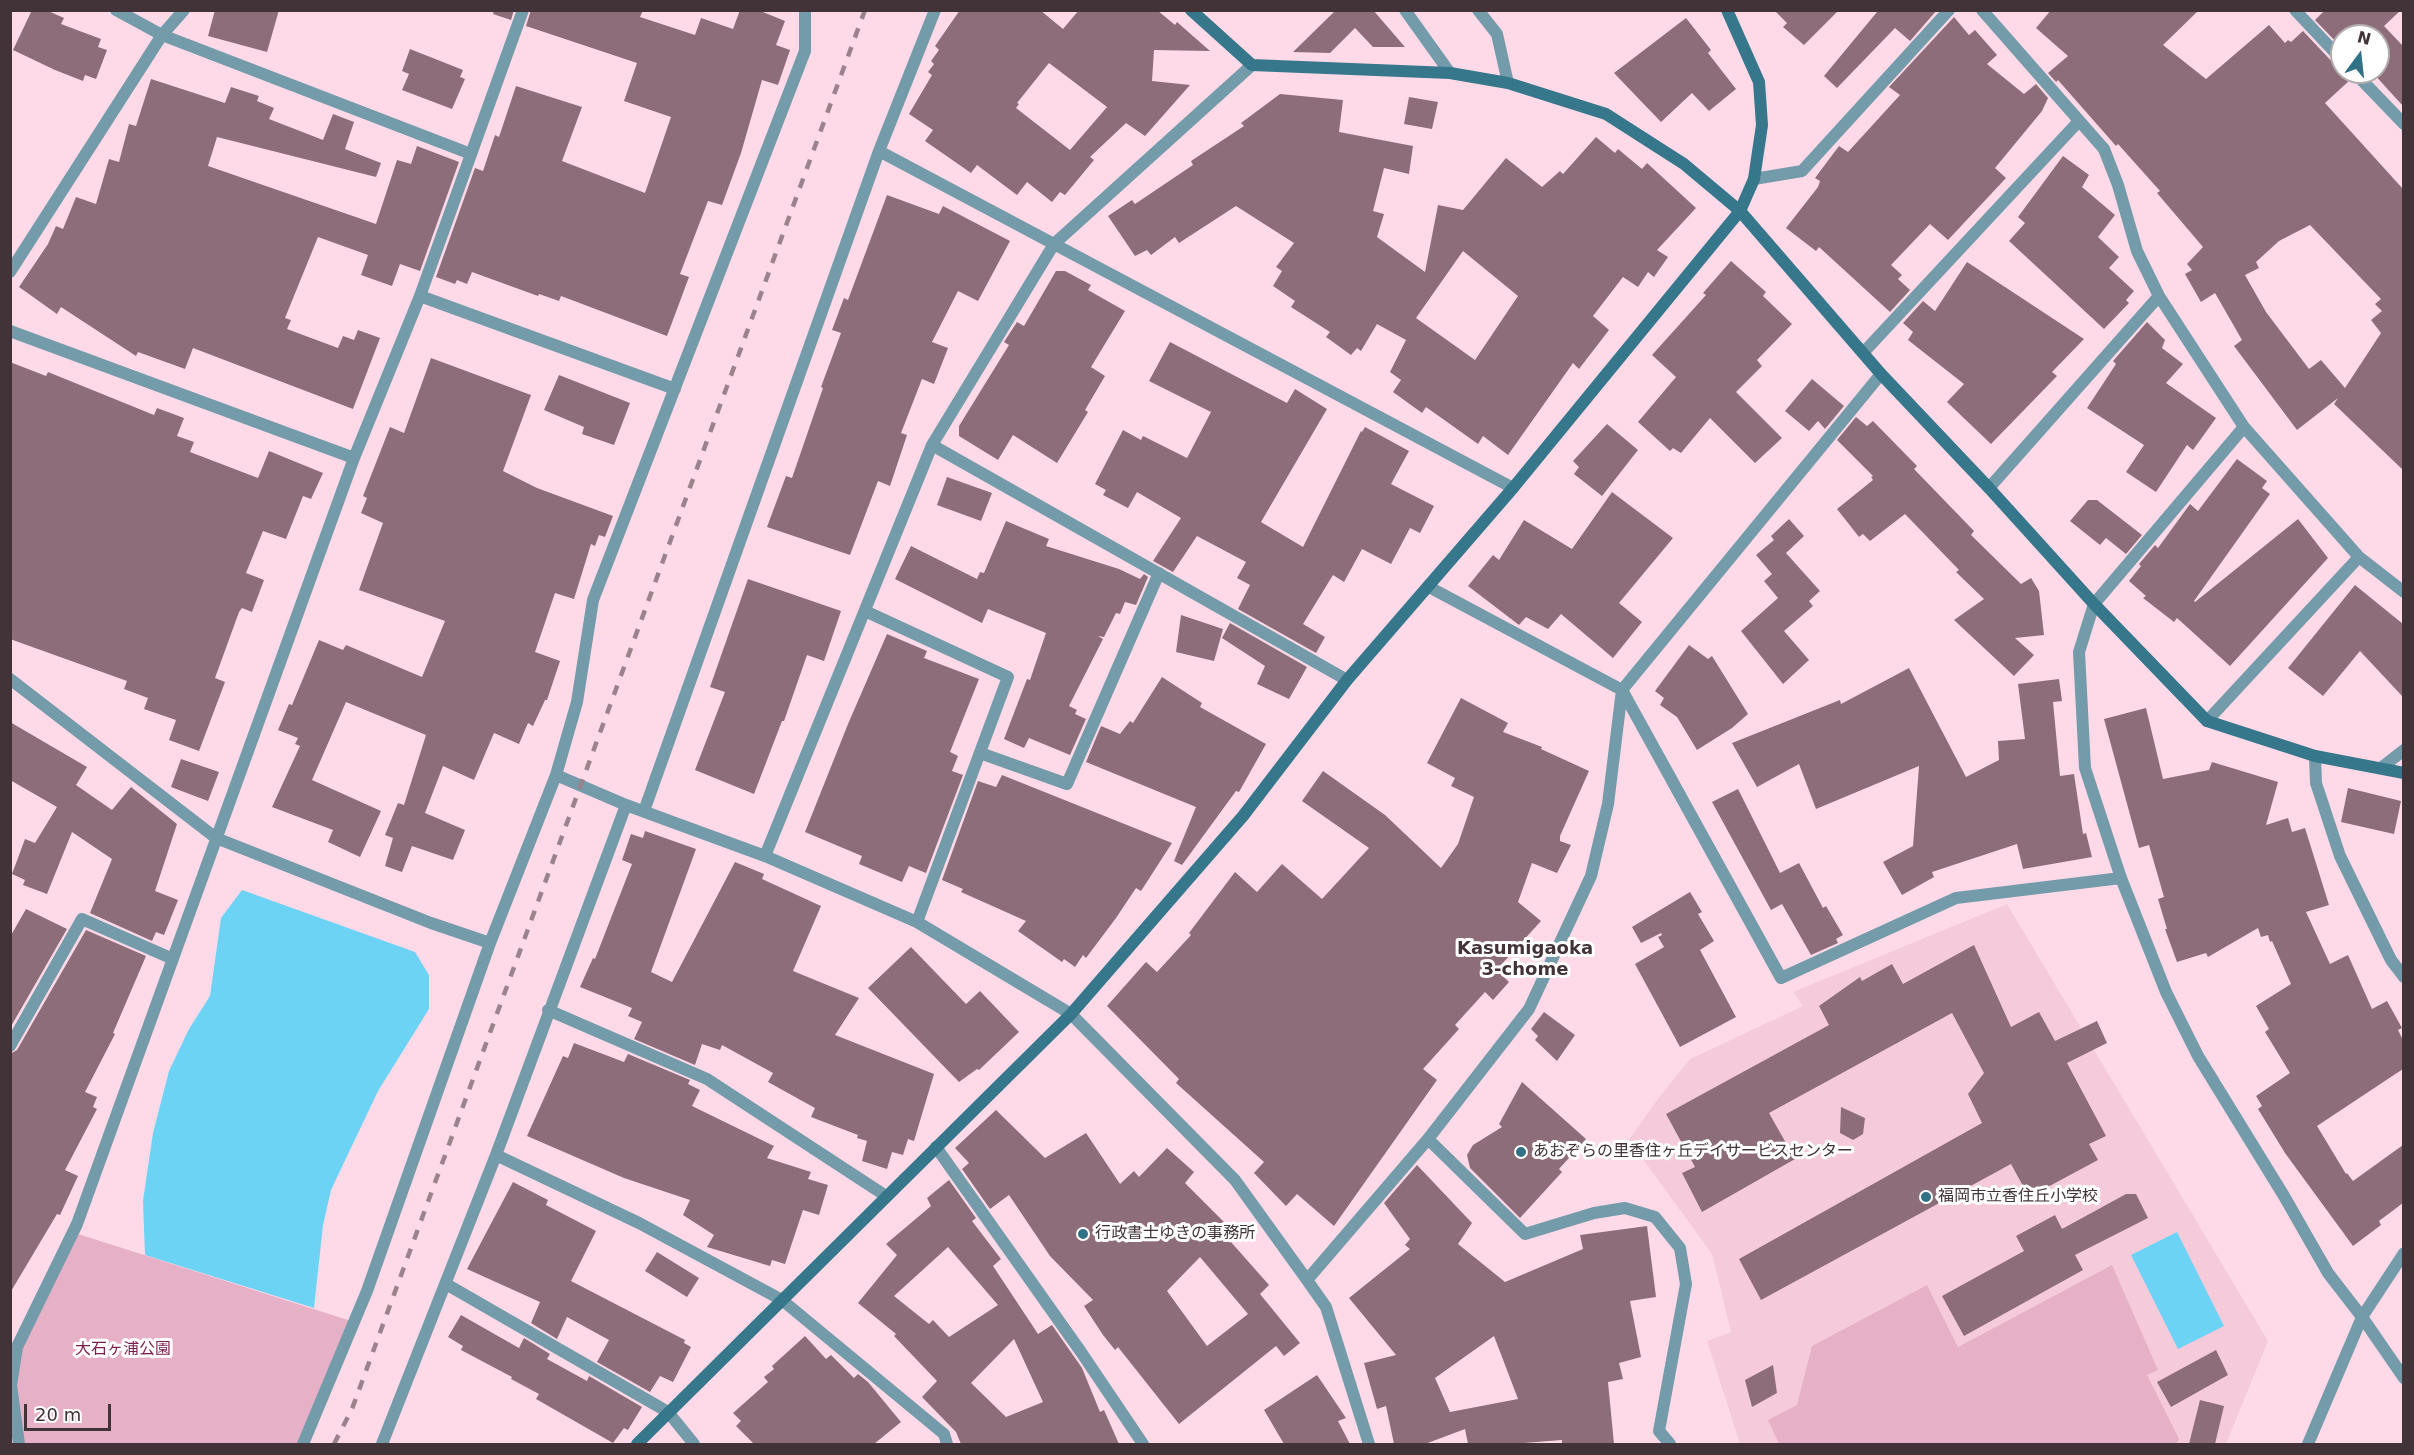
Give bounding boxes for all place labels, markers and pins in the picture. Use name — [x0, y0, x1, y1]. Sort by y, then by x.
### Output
place label: あおぞらの里香住ヶ丘デイサービスセンター — [1533, 1142, 1853, 1162]
marker: あおぞらの里香住ヶ丘デイサービスセンター — [1514, 1145, 1528, 1159]
place label: 福岡市立香住丘小学校 — [1938, 1187, 2098, 1207]
marker: 福岡市立香住丘小学校 — [1919, 1190, 1933, 1204]
place label: 行政書士ゆきの事務所 — [1095, 1224, 1255, 1244]
marker: 行政書士ゆきの事務所 — [1076, 1227, 1090, 1241]

